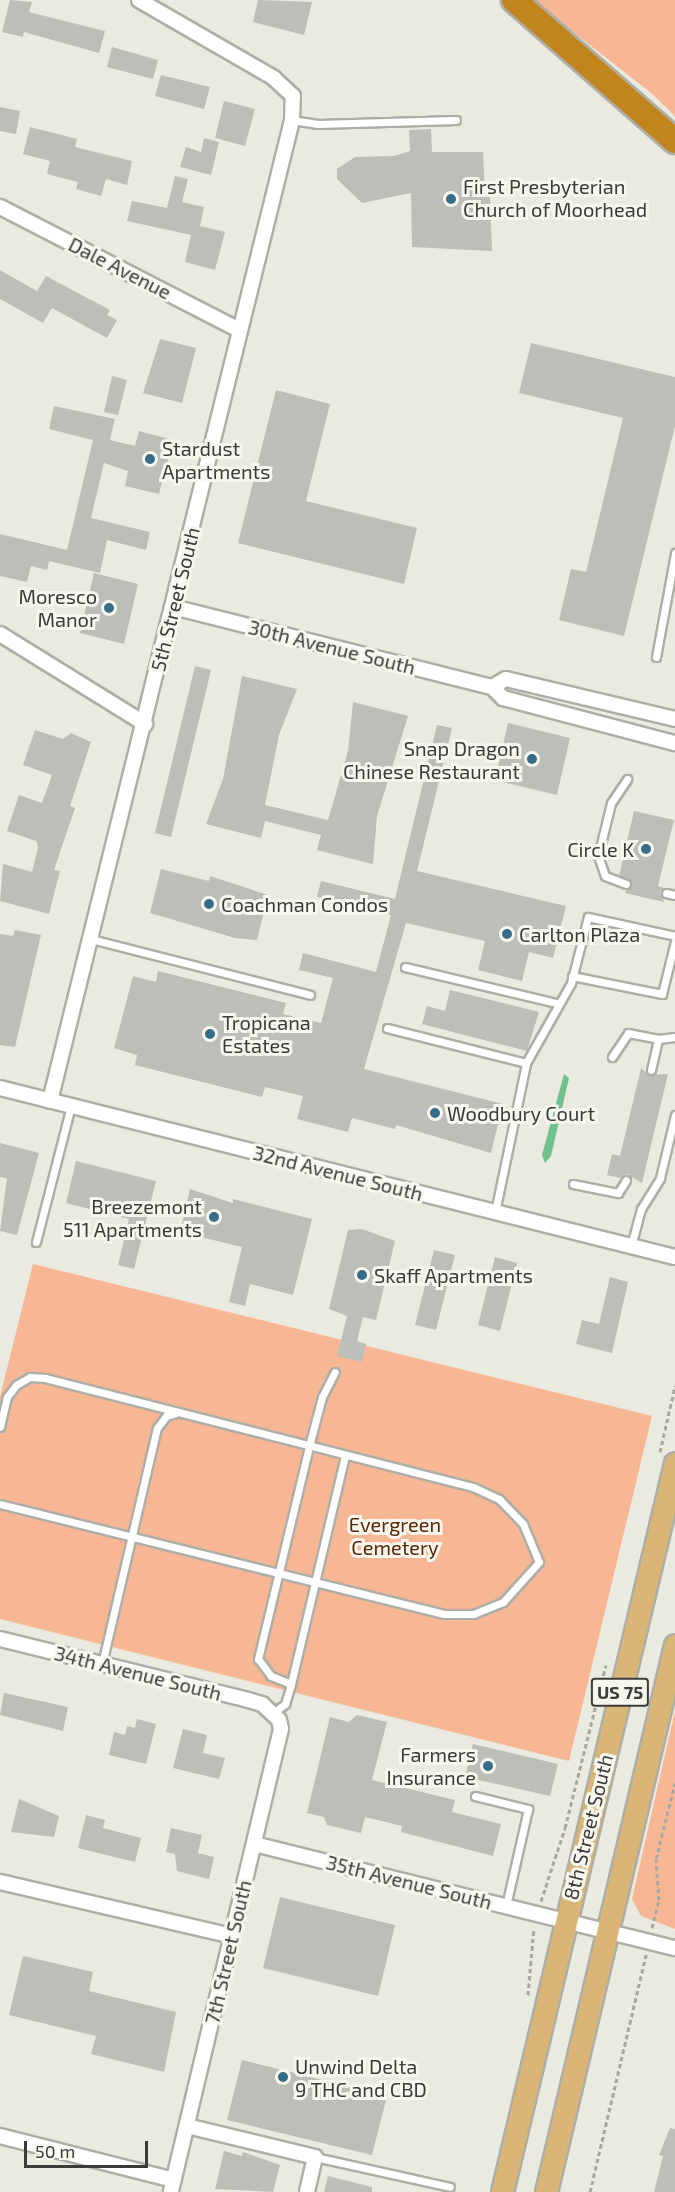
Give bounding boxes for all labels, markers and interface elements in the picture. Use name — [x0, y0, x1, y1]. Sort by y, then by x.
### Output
place label: First Presbyterian Church of Moorhead — [463, 175, 648, 222]
marker: First Presbyterian Church of Moorhead — [444, 192, 458, 206]
street label: Dale Avenue — [64, 232, 176, 304]
place label: Stardust Apartments — [162, 436, 270, 483]
marker: Stardust Apartments — [143, 452, 157, 466]
street label: 5th Street South — [145, 524, 205, 674]
place label: Moresco Manor — [18, 584, 97, 631]
marker: Moresco Manor — [102, 601, 116, 615]
street label: 30th Avenue South — [246, 615, 418, 679]
place label: Snap Dragon Chinese Restaurant — [343, 736, 520, 783]
marker: Snap Dragon Chinese Restaurant — [525, 752, 539, 766]
place label: Circle K — [567, 837, 634, 861]
marker: Circle K — [639, 842, 653, 856]
place label: Coachman Condos — [221, 892, 388, 916]
marker: Coachman Condos — [202, 897, 216, 911]
place label: Carlton Plaza — [519, 922, 640, 946]
marker: Carlton Plaza — [500, 927, 514, 941]
place label: Tropicana Estates — [222, 1011, 311, 1058]
marker: Tropicana Estates — [203, 1027, 217, 1041]
place label: Woodbury Court — [447, 1101, 595, 1125]
marker: Woodbury Court — [428, 1106, 442, 1120]
street label: 32nd Avenue South — [250, 1140, 426, 1206]
place label: Breezemont 511 Apartments — [63, 1194, 202, 1241]
marker: Breezemont 511 Apartments — [207, 1210, 221, 1224]
place label: Skaff Apartments — [374, 1263, 533, 1287]
marker: Skaff Apartments — [355, 1268, 369, 1282]
park label: Evergreen Cemetery — [349, 1512, 441, 1559]
street label: 34th Avenue South — [52, 1641, 224, 1705]
road number: US 75 — [590, 1677, 650, 1707]
place label: Farmers Insurance — [387, 1742, 476, 1789]
street label: 8th Street South — [558, 1752, 618, 1902]
marker: Farmers Insurance — [481, 1759, 495, 1773]
street label: 35th Avenue South — [324, 1850, 494, 1914]
street label: 7th Street South — [200, 1878, 256, 2026]
place label: Unwind Delta 9 THC and CBD — [295, 2054, 427, 2101]
marker: Unwind Delta 9 THC and CBD — [276, 2070, 290, 2084]
scale bar — [27, 2129, 152, 2167]
text: 50 m — [35, 2140, 75, 2162]

